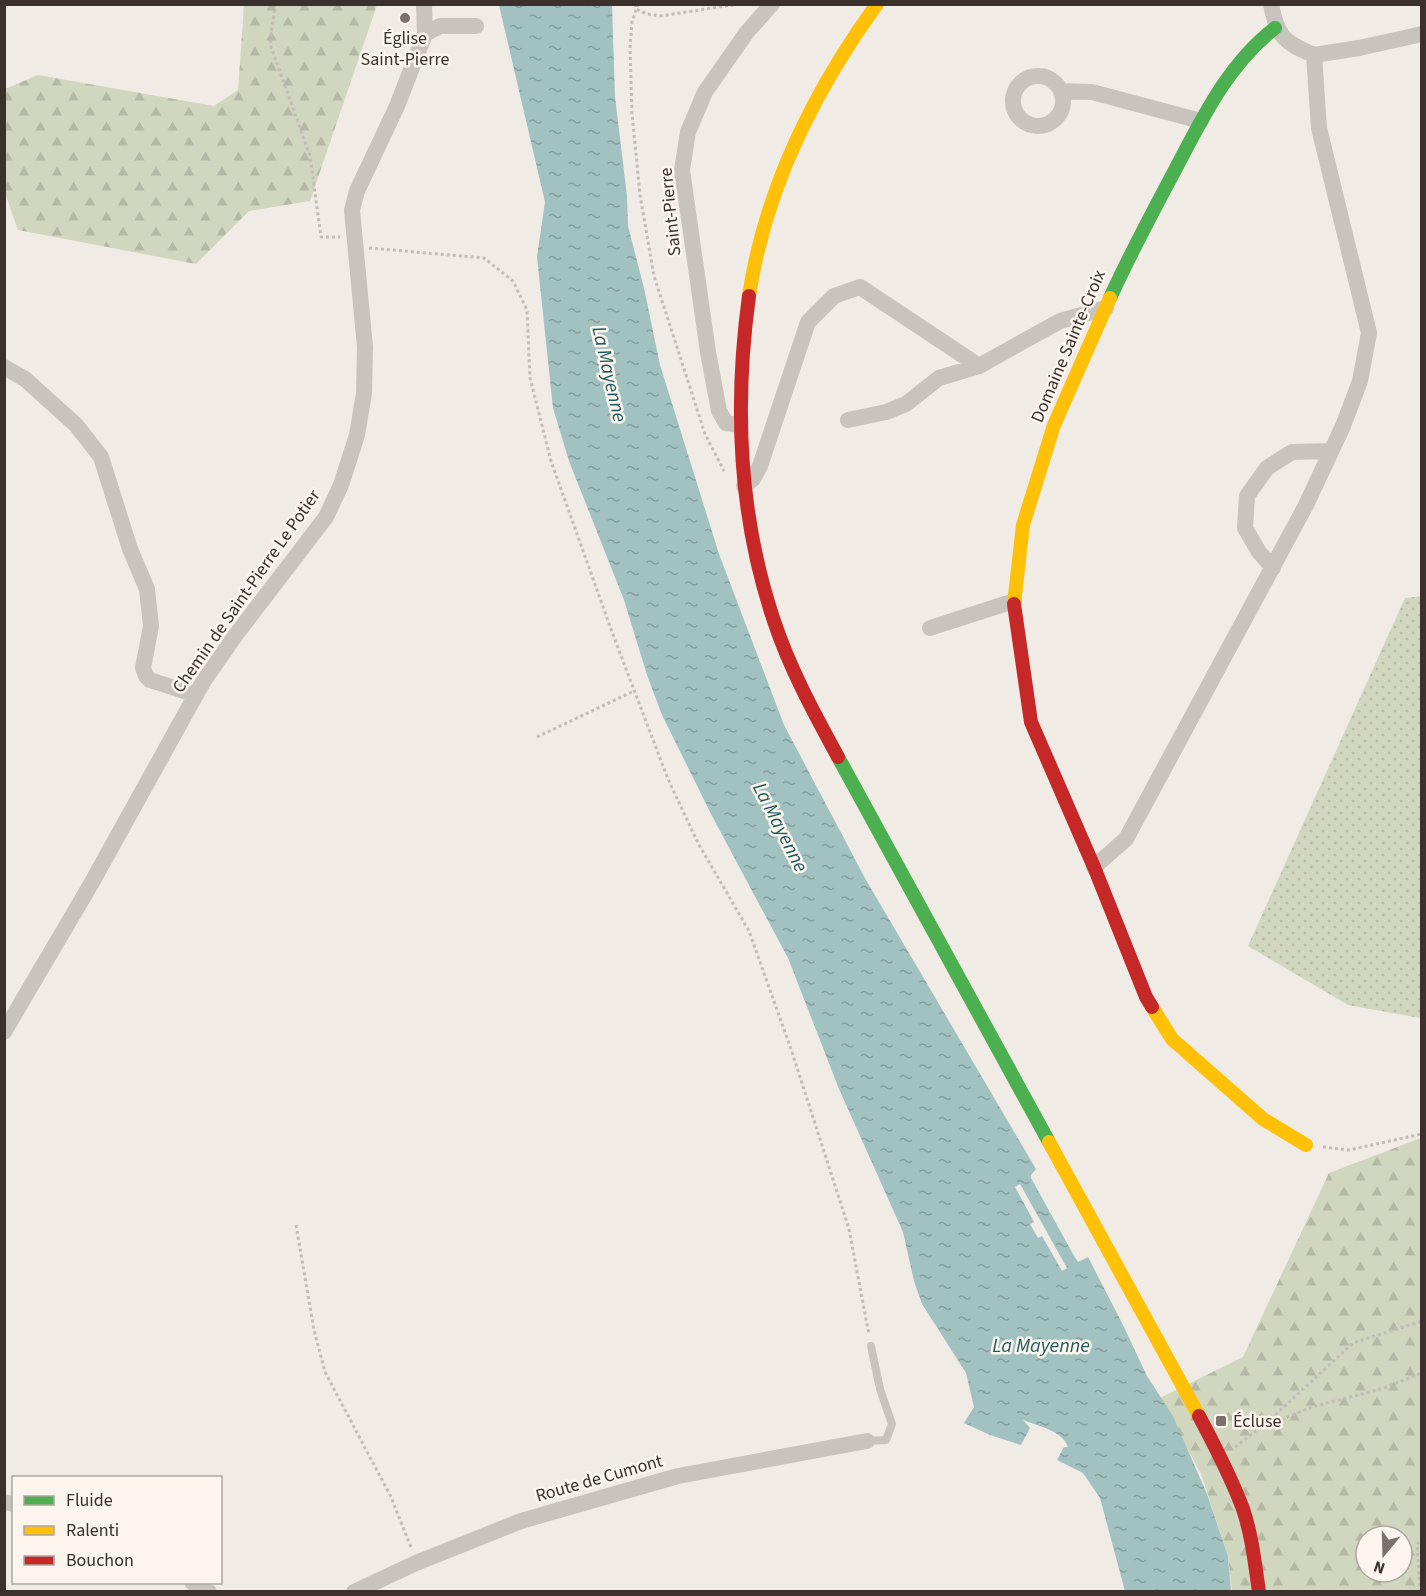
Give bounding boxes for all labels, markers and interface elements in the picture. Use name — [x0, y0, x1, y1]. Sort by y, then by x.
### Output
marker: Église Saint-Pierre — [398, 11, 412, 25]
place label: Église Saint-Pierre — [361, 26, 450, 72]
street label: Saint-Pierre — [653, 166, 688, 257]
street label: Domaine Sainte-Croix — [1025, 266, 1112, 426]
water label: La Mayenne — [584, 324, 634, 425]
street label: Chemin de Saint-Pierre Le Potier — [167, 484, 327, 698]
water label: La Mayenne — [745, 778, 815, 877]
water label: La Mayenne — [992, 1332, 1090, 1360]
place label: Écluse — [1233, 1409, 1281, 1434]
marker: Écluse — [1214, 1414, 1228, 1428]
street label: Route de Cumont — [533, 1448, 666, 1509]
legend — [12, 1476, 222, 1584]
text: Fluide — [66, 1488, 113, 1513]
text: Ralenti — [66, 1518, 119, 1543]
north arrow — [1354, 1524, 1414, 1584]
text: Bouchon — [66, 1548, 134, 1573]
text: N — [1371, 1555, 1388, 1579]

